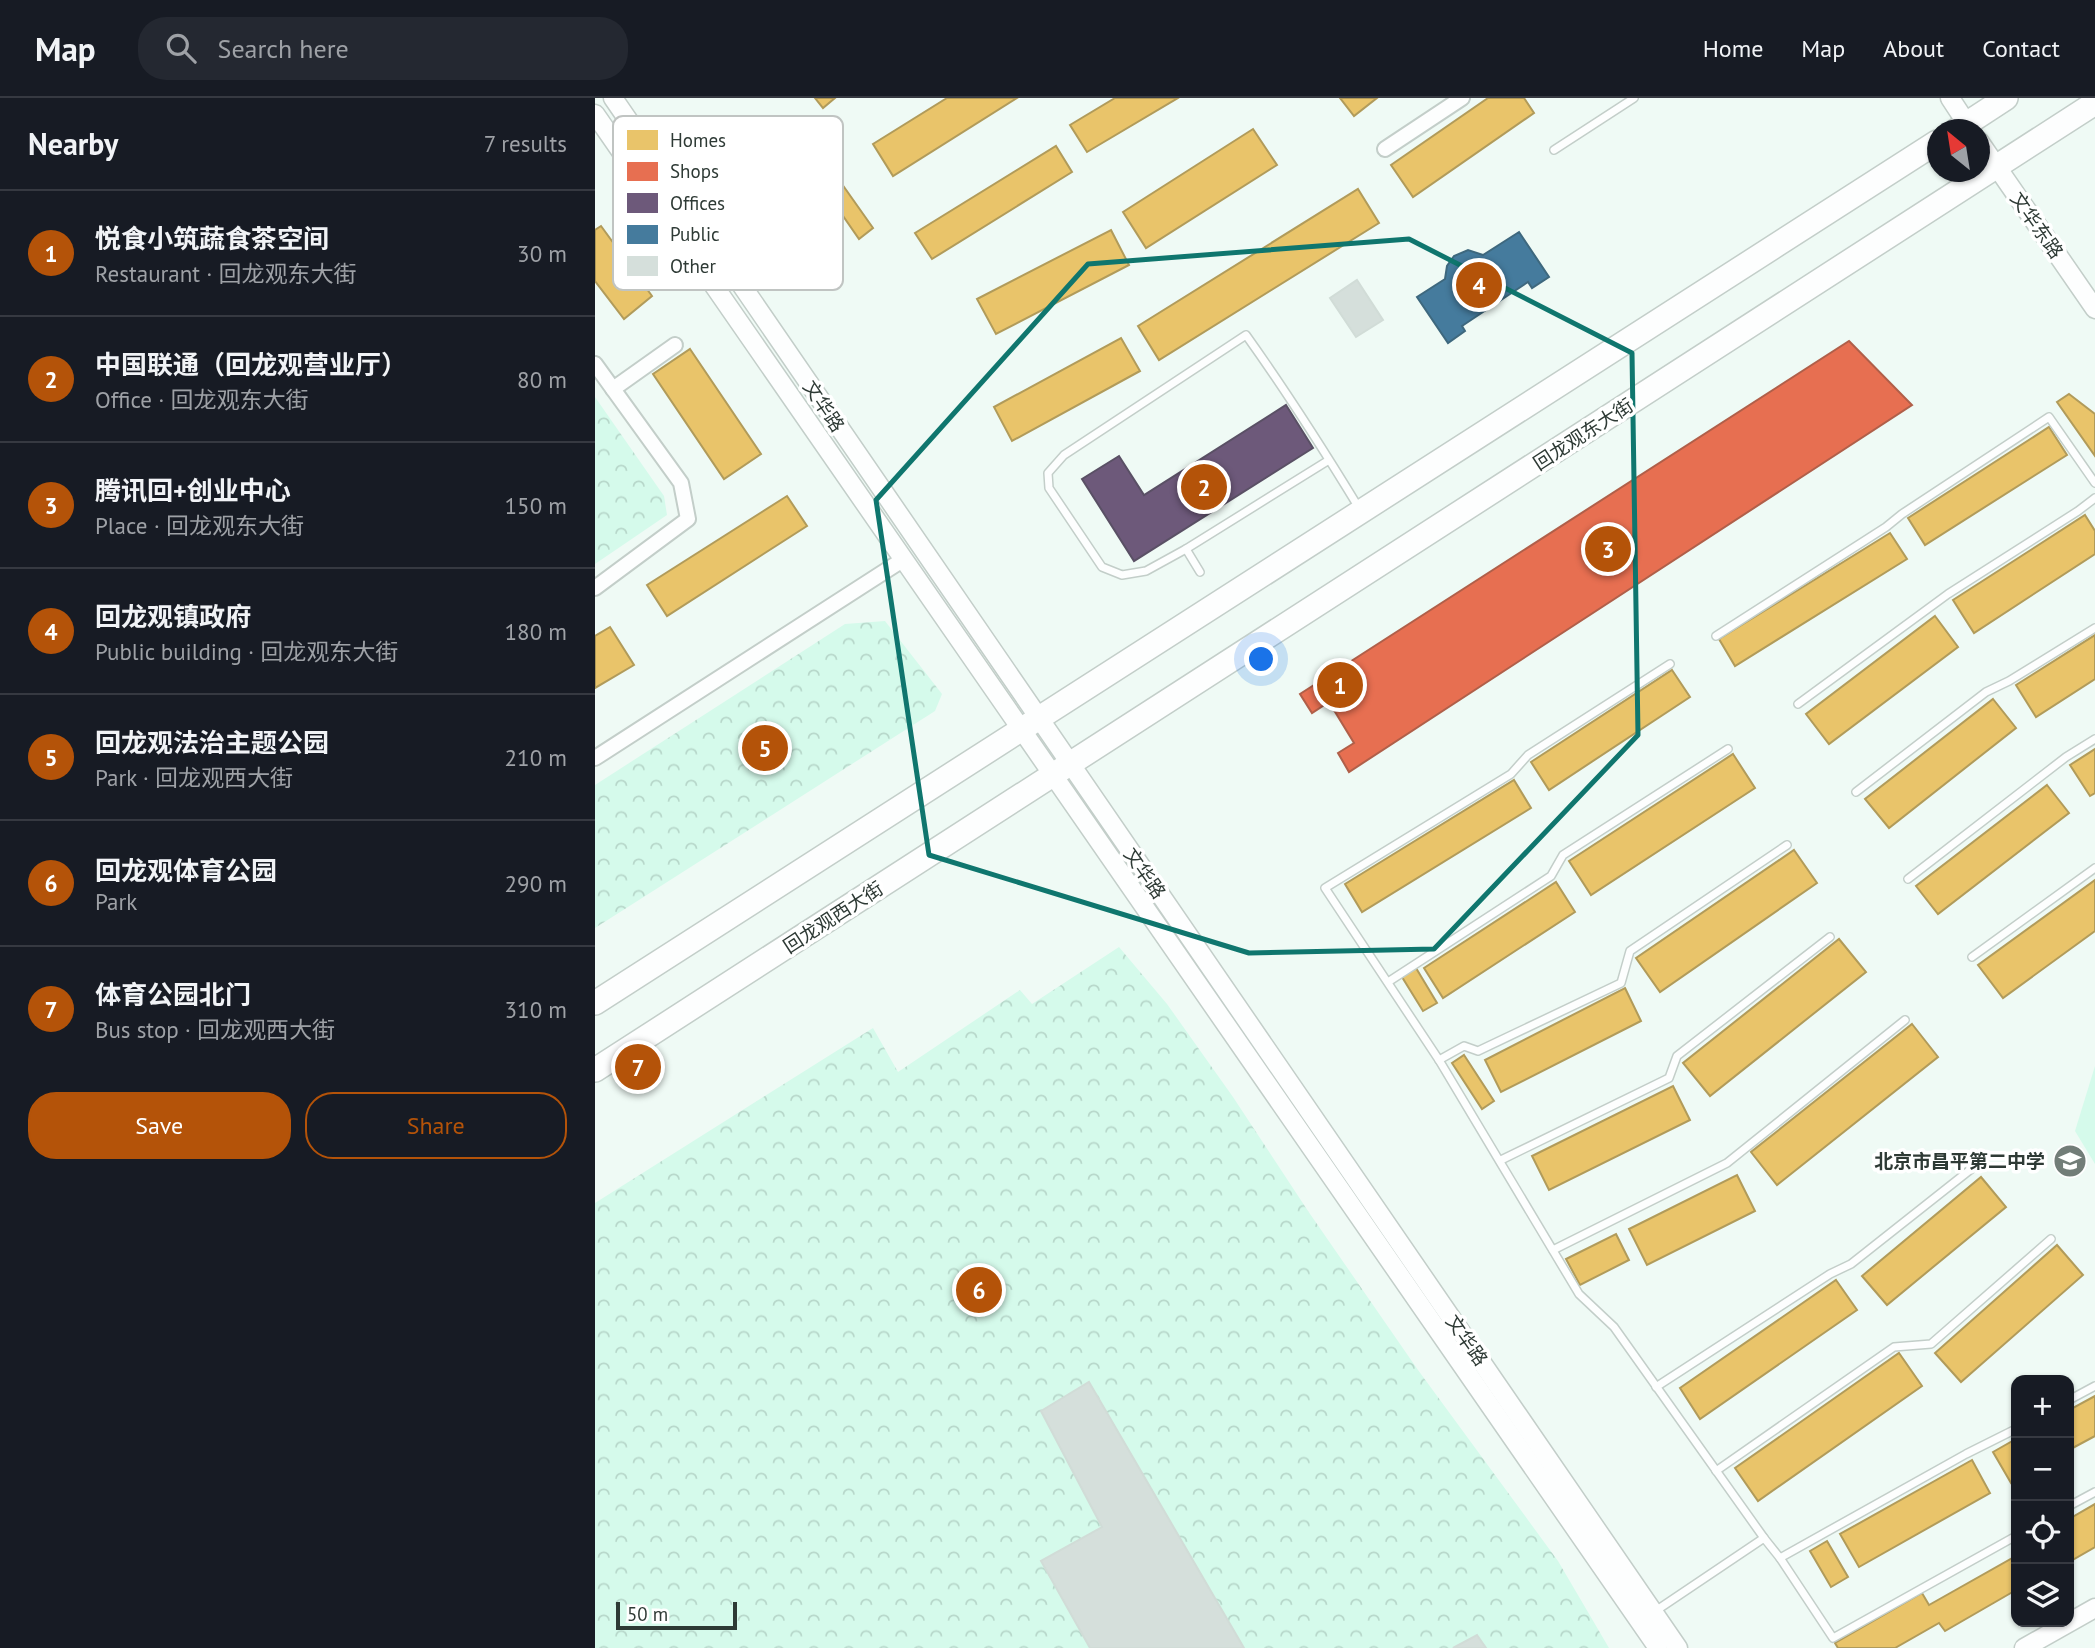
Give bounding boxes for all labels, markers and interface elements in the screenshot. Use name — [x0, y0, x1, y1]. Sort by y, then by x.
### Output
search box — [138, 17, 628, 80]
text: Map — [35, 27, 96, 70]
icon: search — [162, 29, 200, 67]
text: Search here — [218, 32, 349, 65]
text: Home — [1703, 33, 1763, 64]
text: Map — [1801, 33, 1845, 64]
text: About — [1883, 33, 1944, 64]
text: Contact — [1982, 33, 2060, 64]
legend — [613, 116, 843, 290]
north arrow — [1927, 119, 1990, 182]
text: Nearby — [28, 124, 118, 163]
text: Homes — [670, 128, 726, 152]
text: 7 results — [484, 129, 567, 158]
text: Shops — [670, 159, 719, 183]
street label: 文华东路 — [2005, 187, 2069, 263]
text: Offices — [670, 191, 725, 215]
text: 悦食小筑蔬食茶空间 — [95, 222, 329, 255]
text: Public — [670, 222, 720, 246]
text: 1 — [44, 239, 58, 268]
text: 30 m — [517, 239, 567, 268]
text: Other — [670, 254, 716, 278]
text: Restaurant · 回龙观东大街 — [95, 259, 357, 288]
pin: 4 — [1456, 259, 1502, 311]
text: 中国联通（回龙观营业厅） — [95, 348, 407, 381]
text: 2 — [44, 365, 58, 394]
text: 80 m — [517, 365, 567, 394]
street label: 文华路 — [798, 376, 850, 436]
text: Office · 回龙观东大街 — [95, 385, 308, 414]
street label: 回龙观东大街 — [1529, 393, 1637, 475]
pin: 2 — [1181, 461, 1227, 513]
text: 腾讯回+创业中心 — [95, 474, 291, 507]
text: 3 — [44, 491, 58, 520]
text: 150 m — [505, 491, 567, 520]
text: Place · 回龙观东大街 — [95, 511, 304, 540]
pin: 3 — [1585, 523, 1631, 575]
text: 回龙观镇政府 — [95, 600, 251, 633]
text: 4 — [44, 617, 58, 646]
text: 180 m — [505, 617, 567, 646]
text: Public building · 回龙观东大街 — [95, 637, 398, 666]
your location — [1244, 642, 1278, 676]
pin: 1 — [1317, 659, 1363, 711]
pin: 5 — [742, 722, 788, 774]
text: 回龙观法治主题公园 — [95, 726, 329, 759]
text: 5 — [44, 743, 58, 772]
text: 210 m — [505, 743, 567, 772]
text: Park · 回龙观西大街 — [95, 763, 293, 792]
street label: 文华路 — [1119, 843, 1171, 903]
text: 回龙观体育公园 — [95, 854, 277, 887]
text: 6 — [44, 869, 58, 898]
text: 290 m — [505, 869, 567, 898]
street label: 回龙观西大街 — [779, 876, 887, 958]
text: Park — [95, 887, 137, 916]
text: 体育公园北门 — [95, 978, 251, 1011]
text: 7 — [44, 995, 58, 1024]
text: 310 m — [505, 995, 567, 1024]
text: Bus stop · 回龙观西大街 — [95, 1015, 335, 1044]
pin: 7 — [615, 1041, 661, 1093]
button: Save — [28, 1092, 291, 1159]
button: Share — [305, 1092, 567, 1159]
school or university icon: 北京市昌平第二中学 — [2051, 1142, 2089, 1180]
place label: 北京市昌平第二中学 — [1874, 1149, 2045, 1173]
pin: 6 — [956, 1264, 1002, 1316]
street label: 文华路 — [1441, 1310, 1493, 1370]
map controls — [2011, 1375, 2074, 1627]
button: + — [2011, 1375, 2074, 1438]
button: − — [2011, 1438, 2074, 1501]
button: locate — [2011, 1501, 2074, 1564]
button: layers — [2011, 1564, 2074, 1627]
scale bar — [616, 1599, 737, 1631]
text: 50 m — [627, 1602, 668, 1626]

